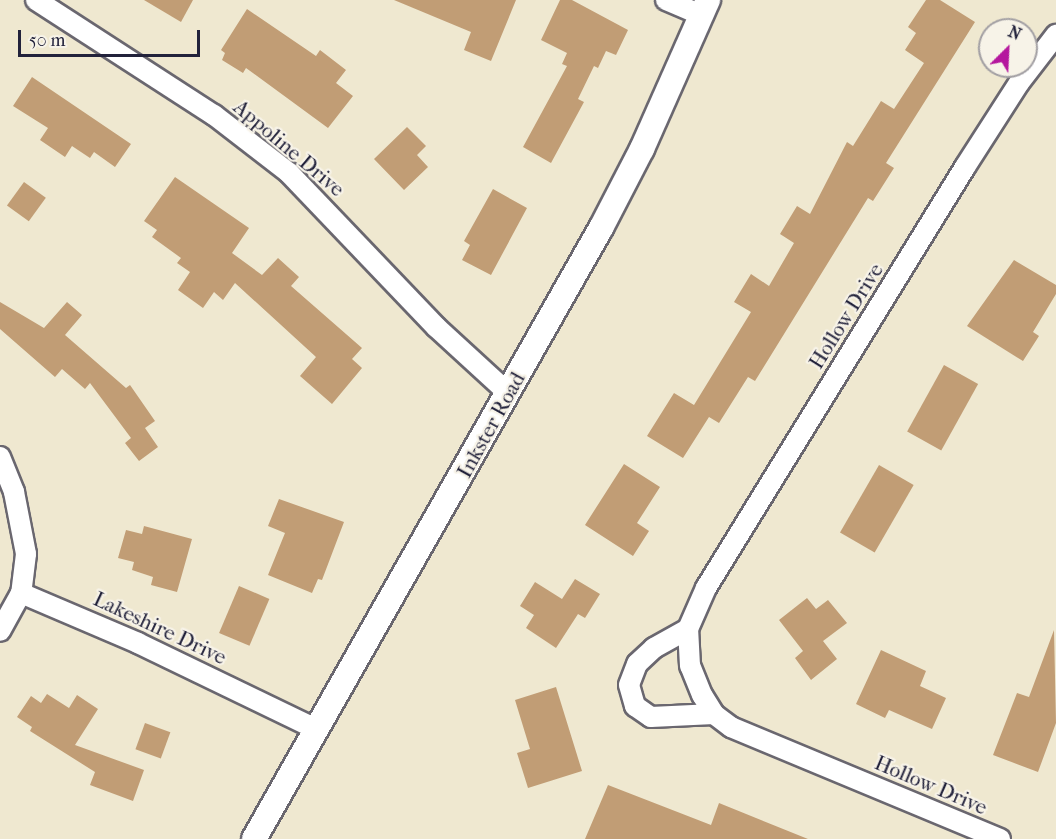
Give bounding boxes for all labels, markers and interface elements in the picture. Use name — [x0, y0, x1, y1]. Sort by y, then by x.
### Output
scale bar — [21, 18, 202, 56]
north arrow — [978, 18, 1038, 78]
text: N — [1005, 22, 1024, 44]
text: 50 m — [29, 30, 65, 51]
street label: Appoline Drive — [228, 94, 350, 202]
street label: Hollow Drive — [804, 258, 888, 374]
street label: Inkster Road — [452, 368, 530, 482]
street label: Lakeshire Drive — [89, 586, 231, 670]
street label: Hollow Drive — [871, 750, 991, 820]

